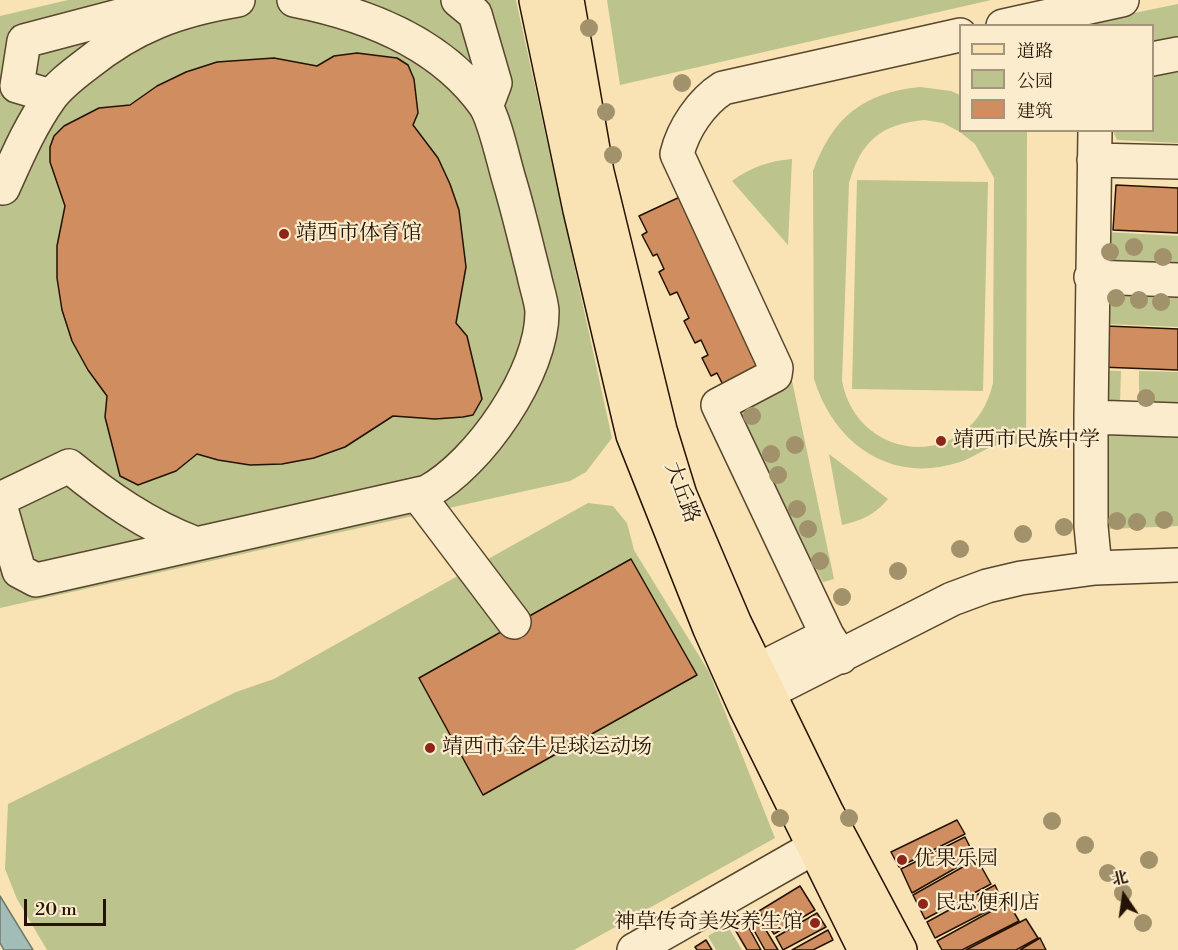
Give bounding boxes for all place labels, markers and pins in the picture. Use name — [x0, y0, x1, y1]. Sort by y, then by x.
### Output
place label: 靖西市体育馆 — [296, 221, 422, 247]
marker: 靖西市体育馆 — [277, 227, 291, 241]
place label: 靖西市民族中学 — [953, 428, 1100, 454]
marker: 靖西市民族中学 — [934, 434, 948, 448]
place label: 靖西市金牛足球运动场 — [442, 735, 652, 761]
marker: 靖西市金牛足球运动场 — [423, 741, 437, 755]
place label: 优果乐园 — [914, 847, 998, 873]
marker: 优果乐园 — [895, 853, 909, 867]
place label: 民忠便利店 — [935, 891, 1040, 917]
marker: 民忠便利店 — [916, 897, 930, 911]
place label: 神草传奇美发养生馆 — [614, 910, 803, 936]
marker: 神草传奇美发养生馆 — [808, 916, 822, 930]

